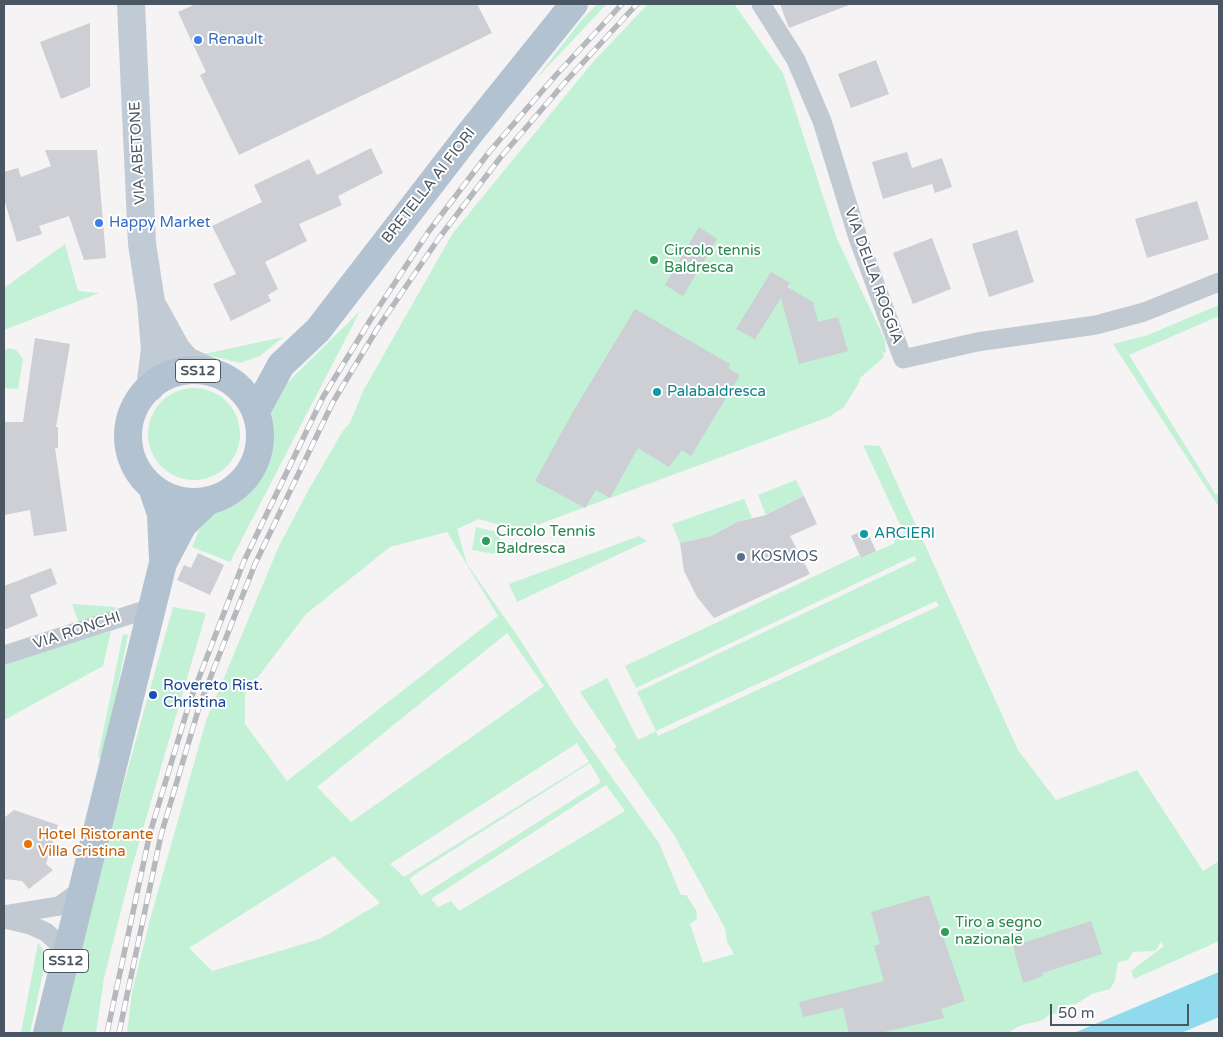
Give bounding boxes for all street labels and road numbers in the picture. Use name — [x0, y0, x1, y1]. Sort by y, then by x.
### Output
street label: VIA ABETONE — [126, 101, 150, 205]
street label: BRETELLA AI FIORI — [378, 125, 480, 247]
street label: VIA DELLA ROGGIA — [840, 205, 906, 347]
road number: SS12 — [176, 360, 220, 382]
street label: VIA RONCHI — [31, 608, 123, 654]
road number: SS12 — [44, 949, 88, 972]

